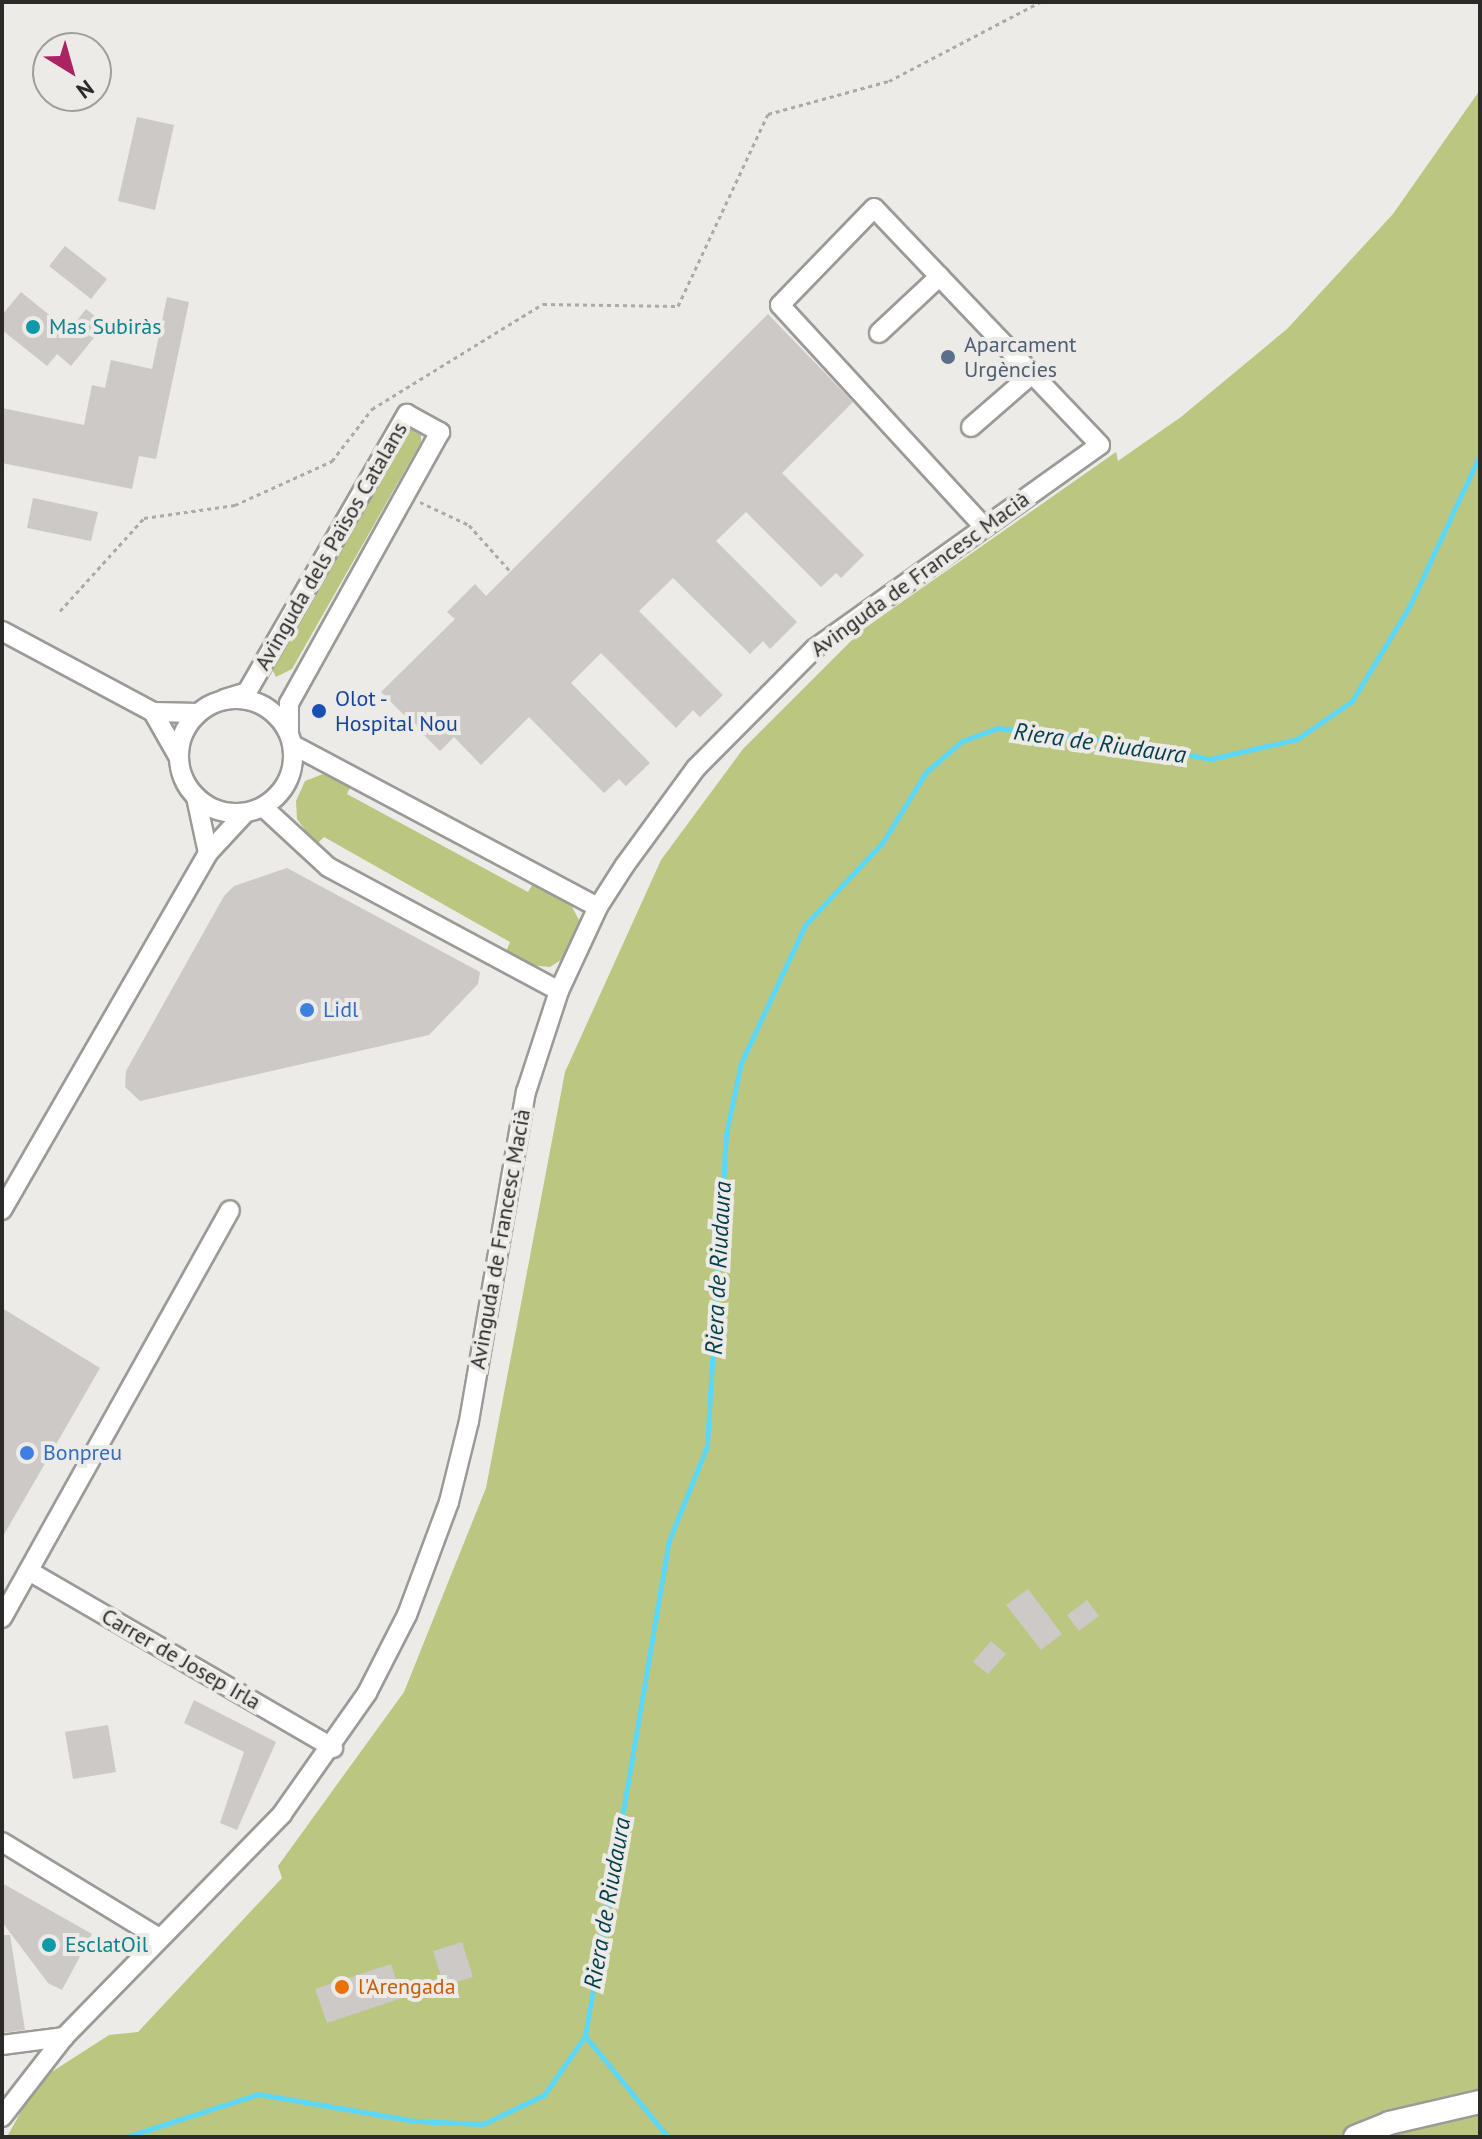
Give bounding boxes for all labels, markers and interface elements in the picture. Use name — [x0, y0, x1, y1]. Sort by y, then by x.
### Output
north arrow — [32, 32, 112, 112]
text: N — [71, 74, 99, 105]
place label: Mas Subiràs — [49, 314, 161, 340]
marker: Mas Subiràs — [24, 318, 42, 336]
place label: Aparcament Urgències — [964, 331, 1077, 382]
marker: Aparcament Urgències — [939, 348, 957, 366]
street label: Avinguda dels Països Catalans — [249, 417, 413, 675]
street label: Avinguda de Francesc Macià — [805, 486, 1035, 662]
place label: Olot - Hospital Nou — [335, 685, 458, 736]
marker: Olot - Hospital Nou — [310, 702, 328, 720]
water label: Riera de Riudaura — [1012, 717, 1188, 769]
place label: Lidl — [323, 997, 359, 1023]
marker: Lidl — [298, 1001, 316, 1019]
street label: Avinguda de Francesc Macià — [464, 1107, 536, 1371]
water label: Riera de Riudaura — [699, 1181, 737, 1355]
place label: Bonpreu — [43, 1440, 122, 1466]
marker: Bonpreu — [18, 1444, 36, 1462]
street label: Carrer de Josep Irla — [97, 1603, 265, 1715]
water label: Riera de Riudaura — [578, 1815, 636, 1991]
place label: EsclatOil — [65, 1932, 148, 1958]
marker: EsclatOil — [40, 1936, 58, 1954]
place label: l'Arengada — [358, 1974, 456, 2000]
marker: l'Arengada — [333, 1978, 351, 1996]

